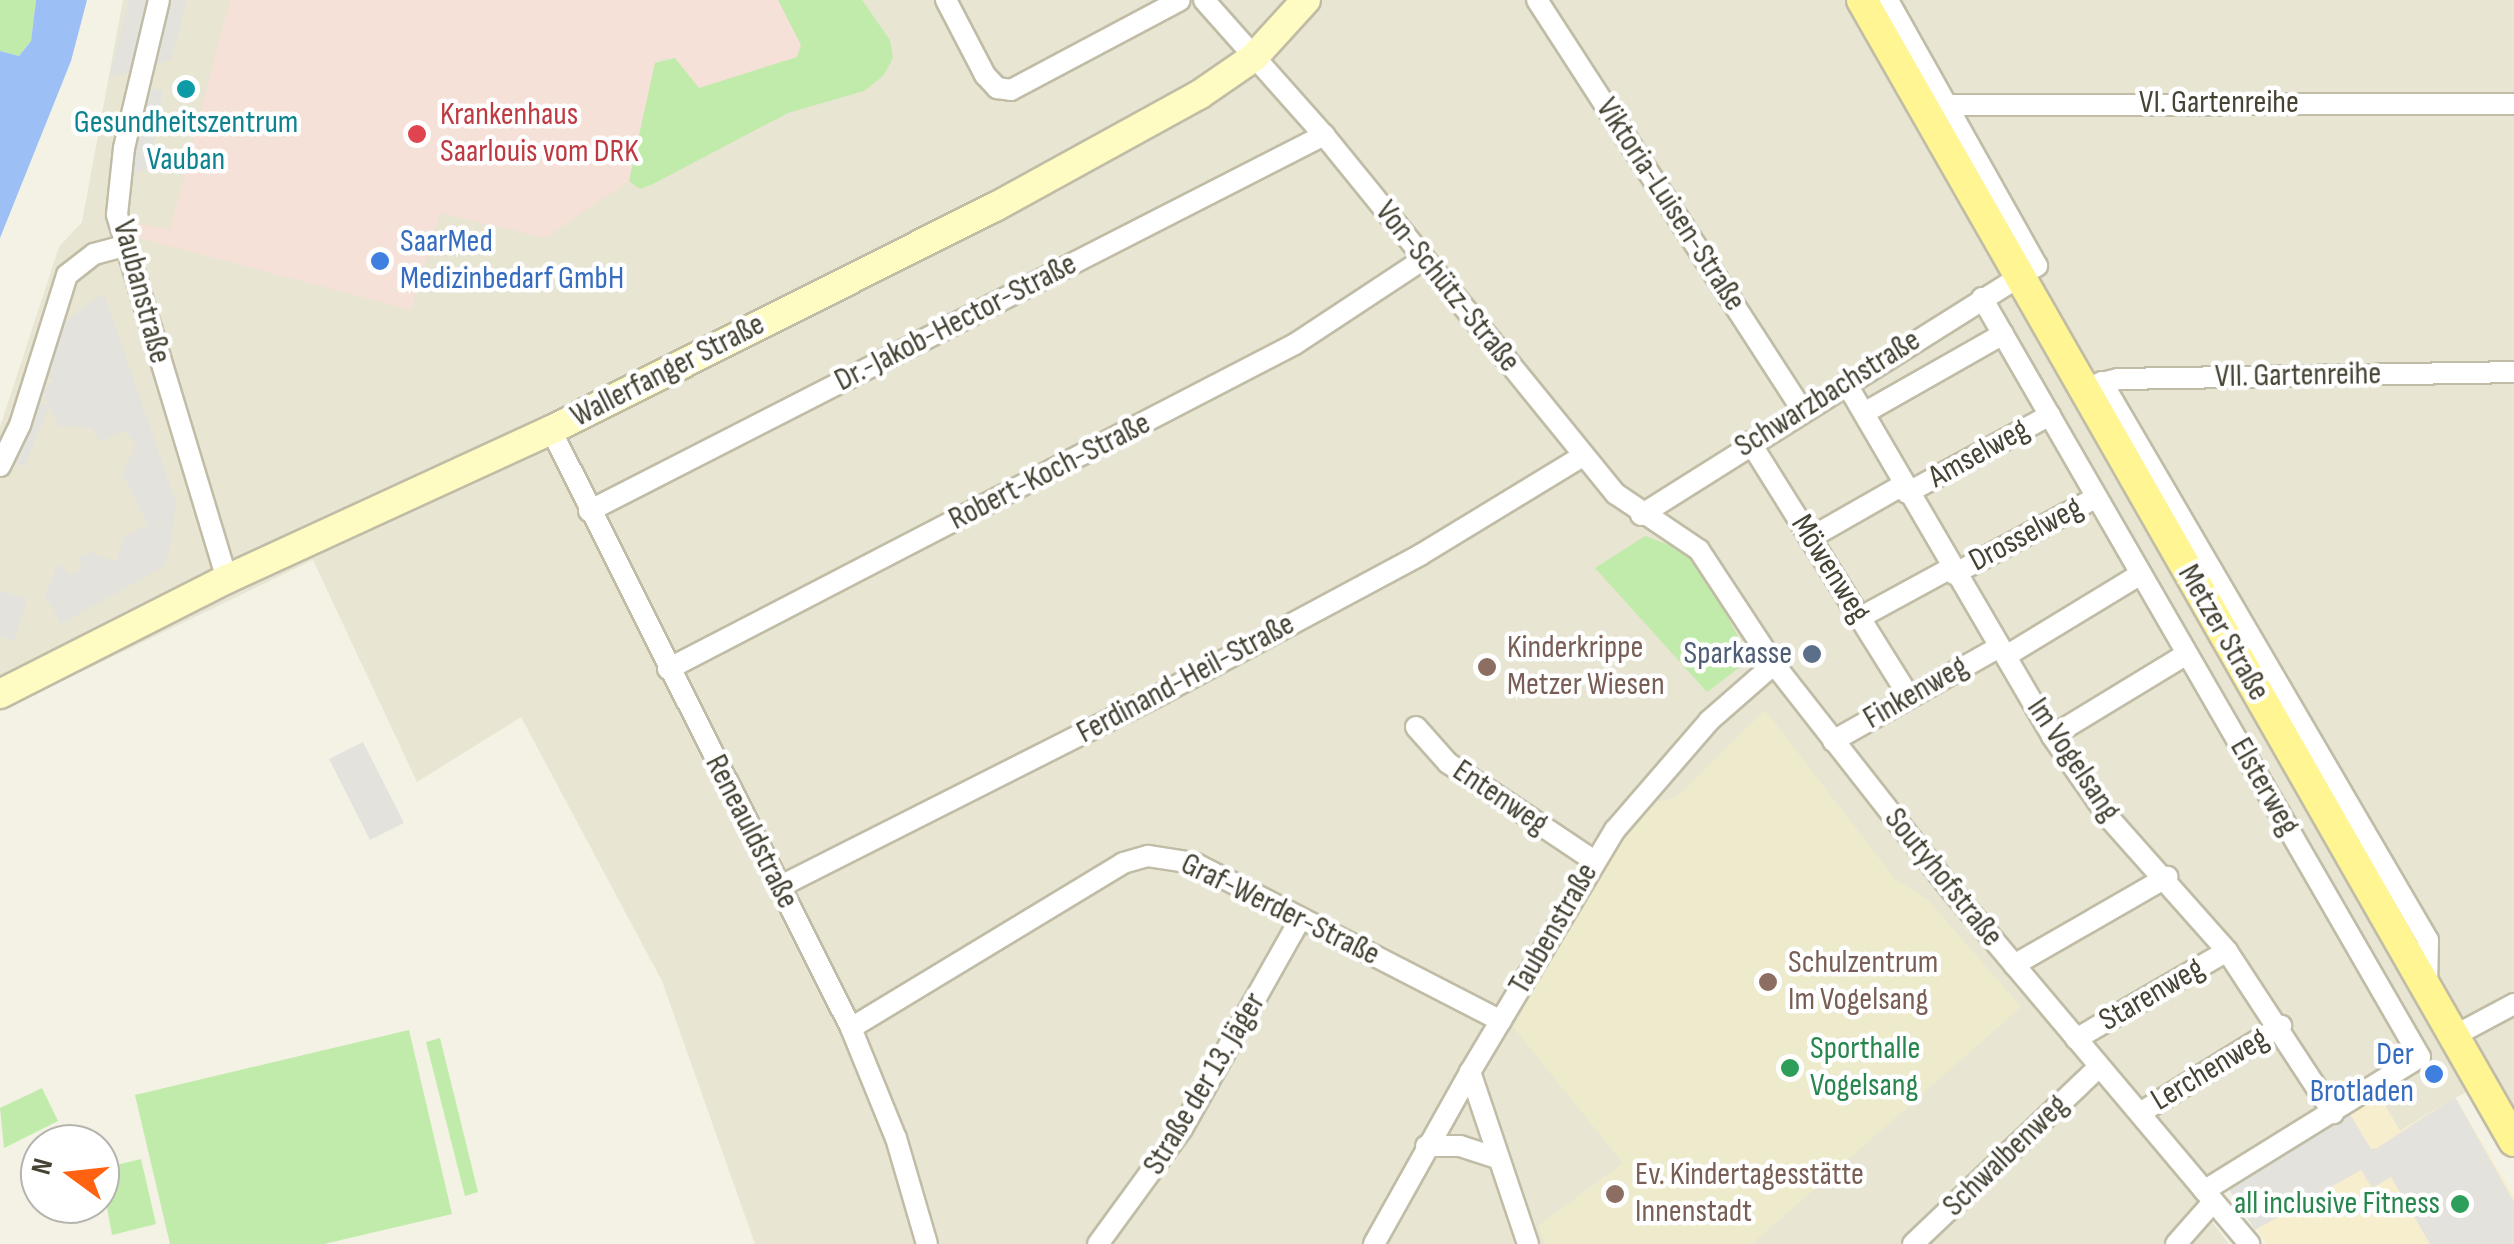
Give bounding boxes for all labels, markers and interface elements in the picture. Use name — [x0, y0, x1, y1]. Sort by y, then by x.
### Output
marker: Gesundheitszentrum Vauban — [175, 78, 197, 100]
street label: VI. Gartenreihe — [2139, 84, 2299, 122]
street label: Viktoria-Luisen-Straße — [1587, 91, 1753, 319]
place label: Krankenhaus Saarlouis vom DRK — [440, 97, 639, 172]
place label: Gesundheitszentrum Vauban — [74, 105, 298, 180]
marker: Krankenhaus Saarlouis vom DRK — [404, 121, 430, 147]
street label: Von-Schütz-Straße — [1366, 194, 1528, 380]
street label: Vaubanstraße — [103, 216, 179, 368]
place label: SaarMed Medizinbedarf GmbH — [400, 224, 624, 299]
street label: Dr.-Jakob-Hector-Straße — [829, 245, 1083, 401]
marker: SaarMed Medizinbedarf GmbH — [369, 250, 391, 272]
street label: Wallerfanger Straße — [565, 306, 771, 436]
street label: Schwarzbachstraße — [1728, 322, 1928, 466]
street label: VII. Gartenreihe — [2215, 355, 2381, 397]
street label: Robert-Koch-Straße — [943, 405, 1157, 539]
street label: Amselweg — [1922, 411, 2036, 497]
street label: Drosselweg — [1963, 489, 2089, 581]
street label: Möwenweg — [1782, 508, 1878, 630]
street label: Metzer Straße — [2169, 558, 2277, 708]
street label: Ferdinand-Heil-Straße — [1071, 606, 1301, 752]
place label: Kinderkrippe Metzer Wiesen — [1507, 630, 1665, 705]
place label: Sparkasse — [1684, 635, 1792, 673]
marker: Sparkasse — [1801, 643, 1823, 665]
street label: Finkenweg — [1857, 648, 1975, 738]
marker: Kinderkrippe Metzer Wiesen — [1476, 656, 1498, 678]
street label: Im Vogelsang — [2018, 691, 2128, 829]
street label: Elsterweg — [2221, 731, 2307, 843]
street label: Reneauldstraße — [696, 749, 806, 915]
street label: Entenweg — [1445, 752, 1555, 844]
street label: Soutyhofstraße — [1875, 801, 2011, 955]
street label: Graf-Werder-Straße — [1174, 845, 1386, 975]
street label: Taubenstraße — [1501, 857, 1607, 1001]
place label: Schulzentrum Im Vogelsang — [1788, 945, 1938, 1020]
street label: Starenweg — [2093, 950, 2211, 1040]
marker: Schulzentrum Im Vogelsang — [1757, 971, 1779, 993]
street label: Straße der 13. Jäger — [1136, 986, 1274, 1182]
street label: Lerchenweg — [2145, 1020, 2275, 1120]
place label: Sporthalle Vogelsang — [1810, 1031, 1920, 1106]
place label: Der Brotladen — [2310, 1037, 2414, 1112]
marker: Sporthalle Vogelsang — [1779, 1057, 1801, 1079]
marker: Der Brotladen — [2423, 1063, 2445, 1085]
street label: Schwalbenweg — [1935, 1087, 2077, 1225]
north arrow — [20, 1124, 120, 1224]
text: N — [25, 1155, 60, 1178]
place label: Ev. Kindertagesstätte Innenstadt — [1635, 1157, 1864, 1232]
marker: Ev. Kindertagesstätte Innenstadt — [1604, 1183, 1626, 1205]
place label: all inclusive Fitness — [2234, 1185, 2440, 1223]
marker: all inclusive Fitness — [2449, 1193, 2471, 1215]

